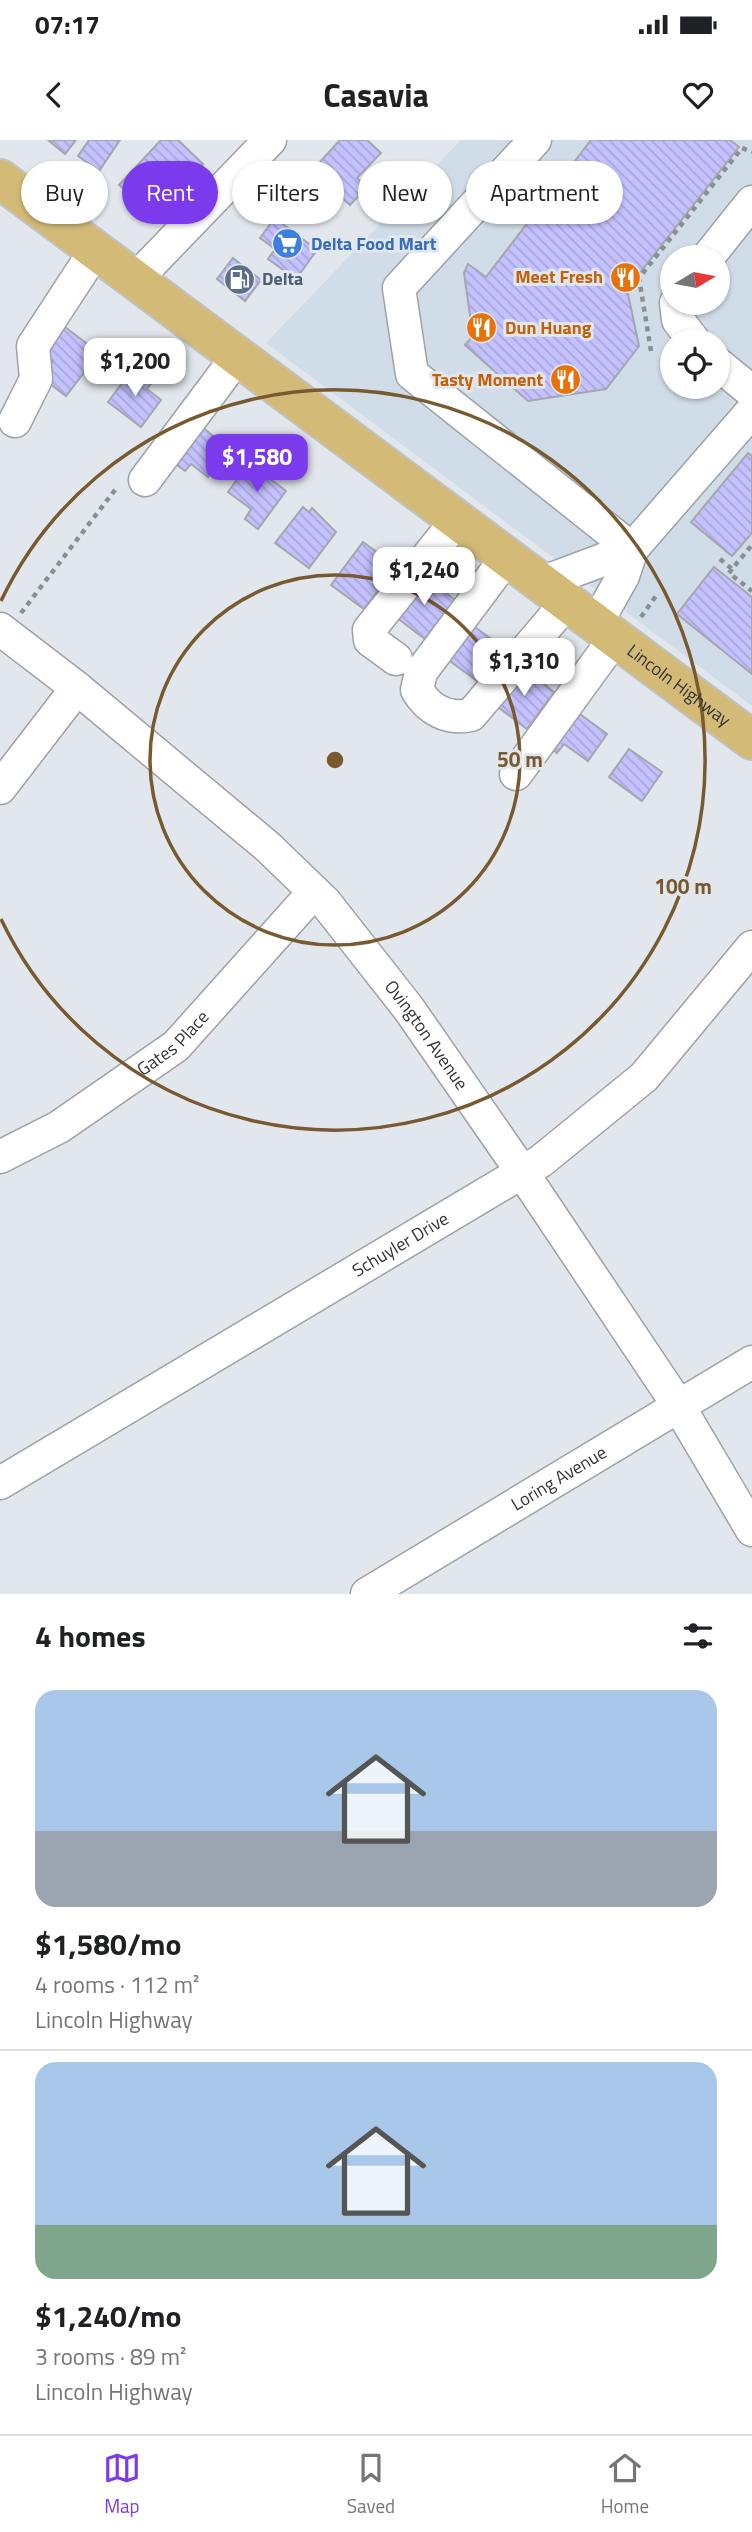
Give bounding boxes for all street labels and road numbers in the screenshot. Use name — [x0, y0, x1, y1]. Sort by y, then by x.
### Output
street label: Lincoln Highway — [622, 637, 737, 733]
street label: Ovington Avenue — [378, 974, 475, 1095]
street label: Gates Place — [131, 1004, 215, 1082]
street label: Schuyler Drive — [347, 1205, 454, 1284]
street label: Loring Avenue — [506, 1439, 612, 1517]

